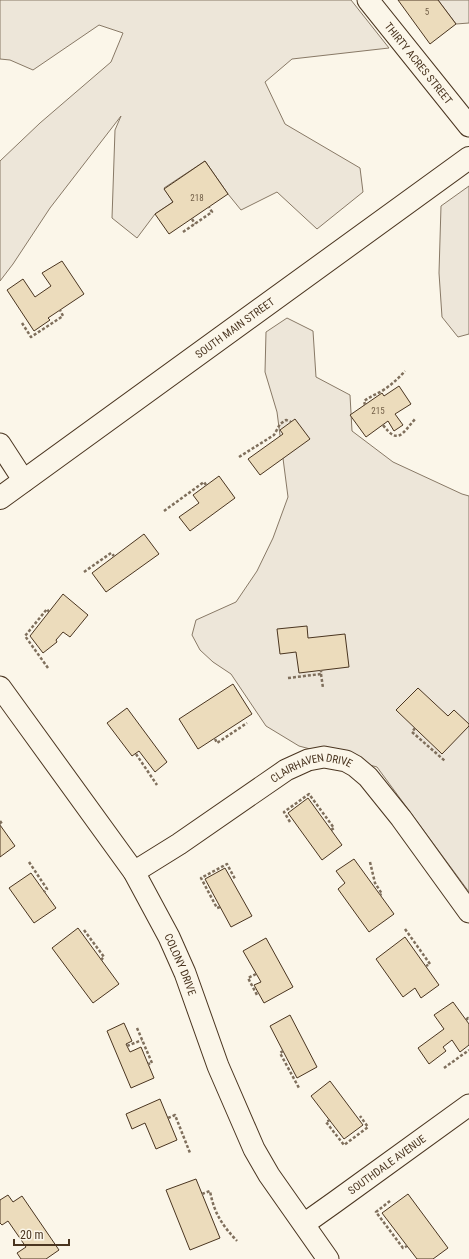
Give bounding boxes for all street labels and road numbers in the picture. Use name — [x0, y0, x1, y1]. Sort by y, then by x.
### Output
street label: THIRTY ACRES STREET — [382, 20, 455, 107]
street label: SOUTH MAIN STREET — [193, 295, 277, 361]
street label: CLAIRHAVEN DRIVE — [268, 751, 355, 786]
street label: COLONY DRIVE — [161, 931, 199, 998]
street label: SOUTHDALE AVENUE — [346, 1132, 429, 1197]

